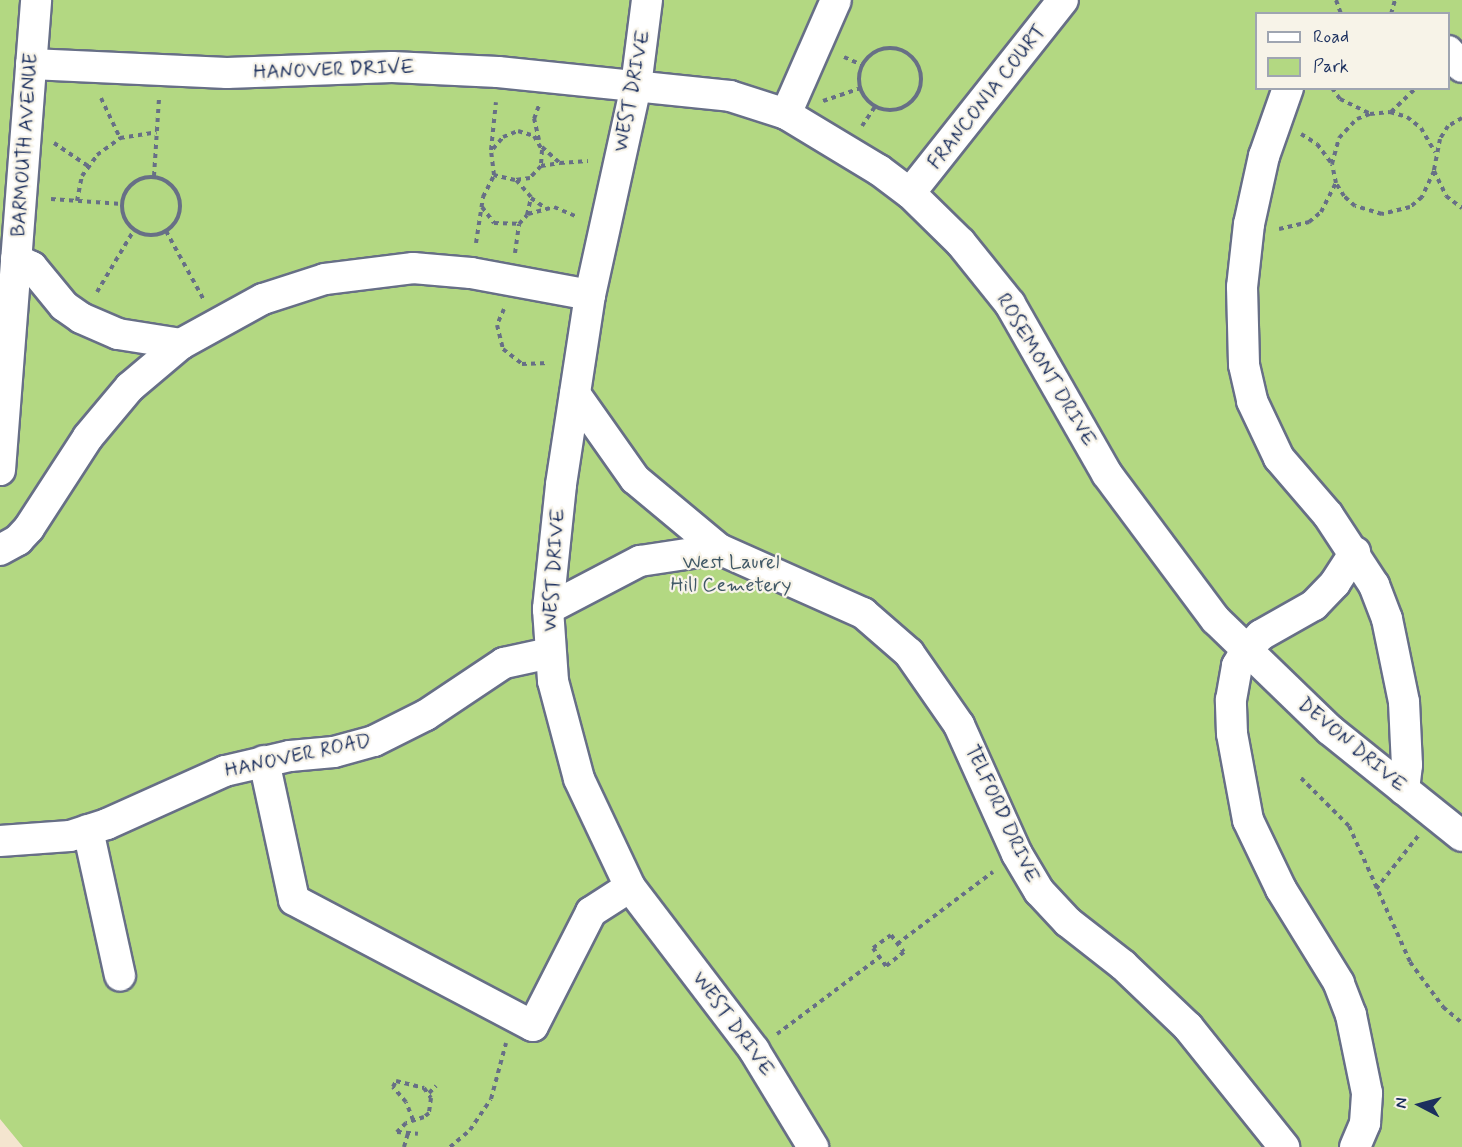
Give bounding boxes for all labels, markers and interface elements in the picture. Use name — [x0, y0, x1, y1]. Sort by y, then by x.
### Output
legend — [1255, 12, 1450, 90]
street label: FRANCONIA COURT — [923, 20, 1051, 174]
text: Road — [1313, 25, 1349, 49]
street label: WEST DRIVE — [608, 28, 656, 154]
street label: BARMOUTH AVENUE — [7, 53, 43, 237]
street label: HANOVER DRIVE — [253, 55, 415, 85]
text: Park — [1313, 55, 1349, 79]
street label: ROSEMONT DRIVE — [991, 289, 1101, 451]
street label: WEST DRIVE — [538, 507, 570, 633]
park label: West Laurel Hill Cemetery — [670, 550, 792, 597]
street label: DEVON DRIVE — [1293, 693, 1411, 797]
street label: HANOVER ROAD — [223, 729, 373, 783]
street label: TELFORD DRIVE — [959, 741, 1045, 887]
street label: WEST DRIVE — [687, 967, 779, 1081]
north arrow — [1390, 1075, 1450, 1135]
text: N — [1391, 1097, 1413, 1109]

